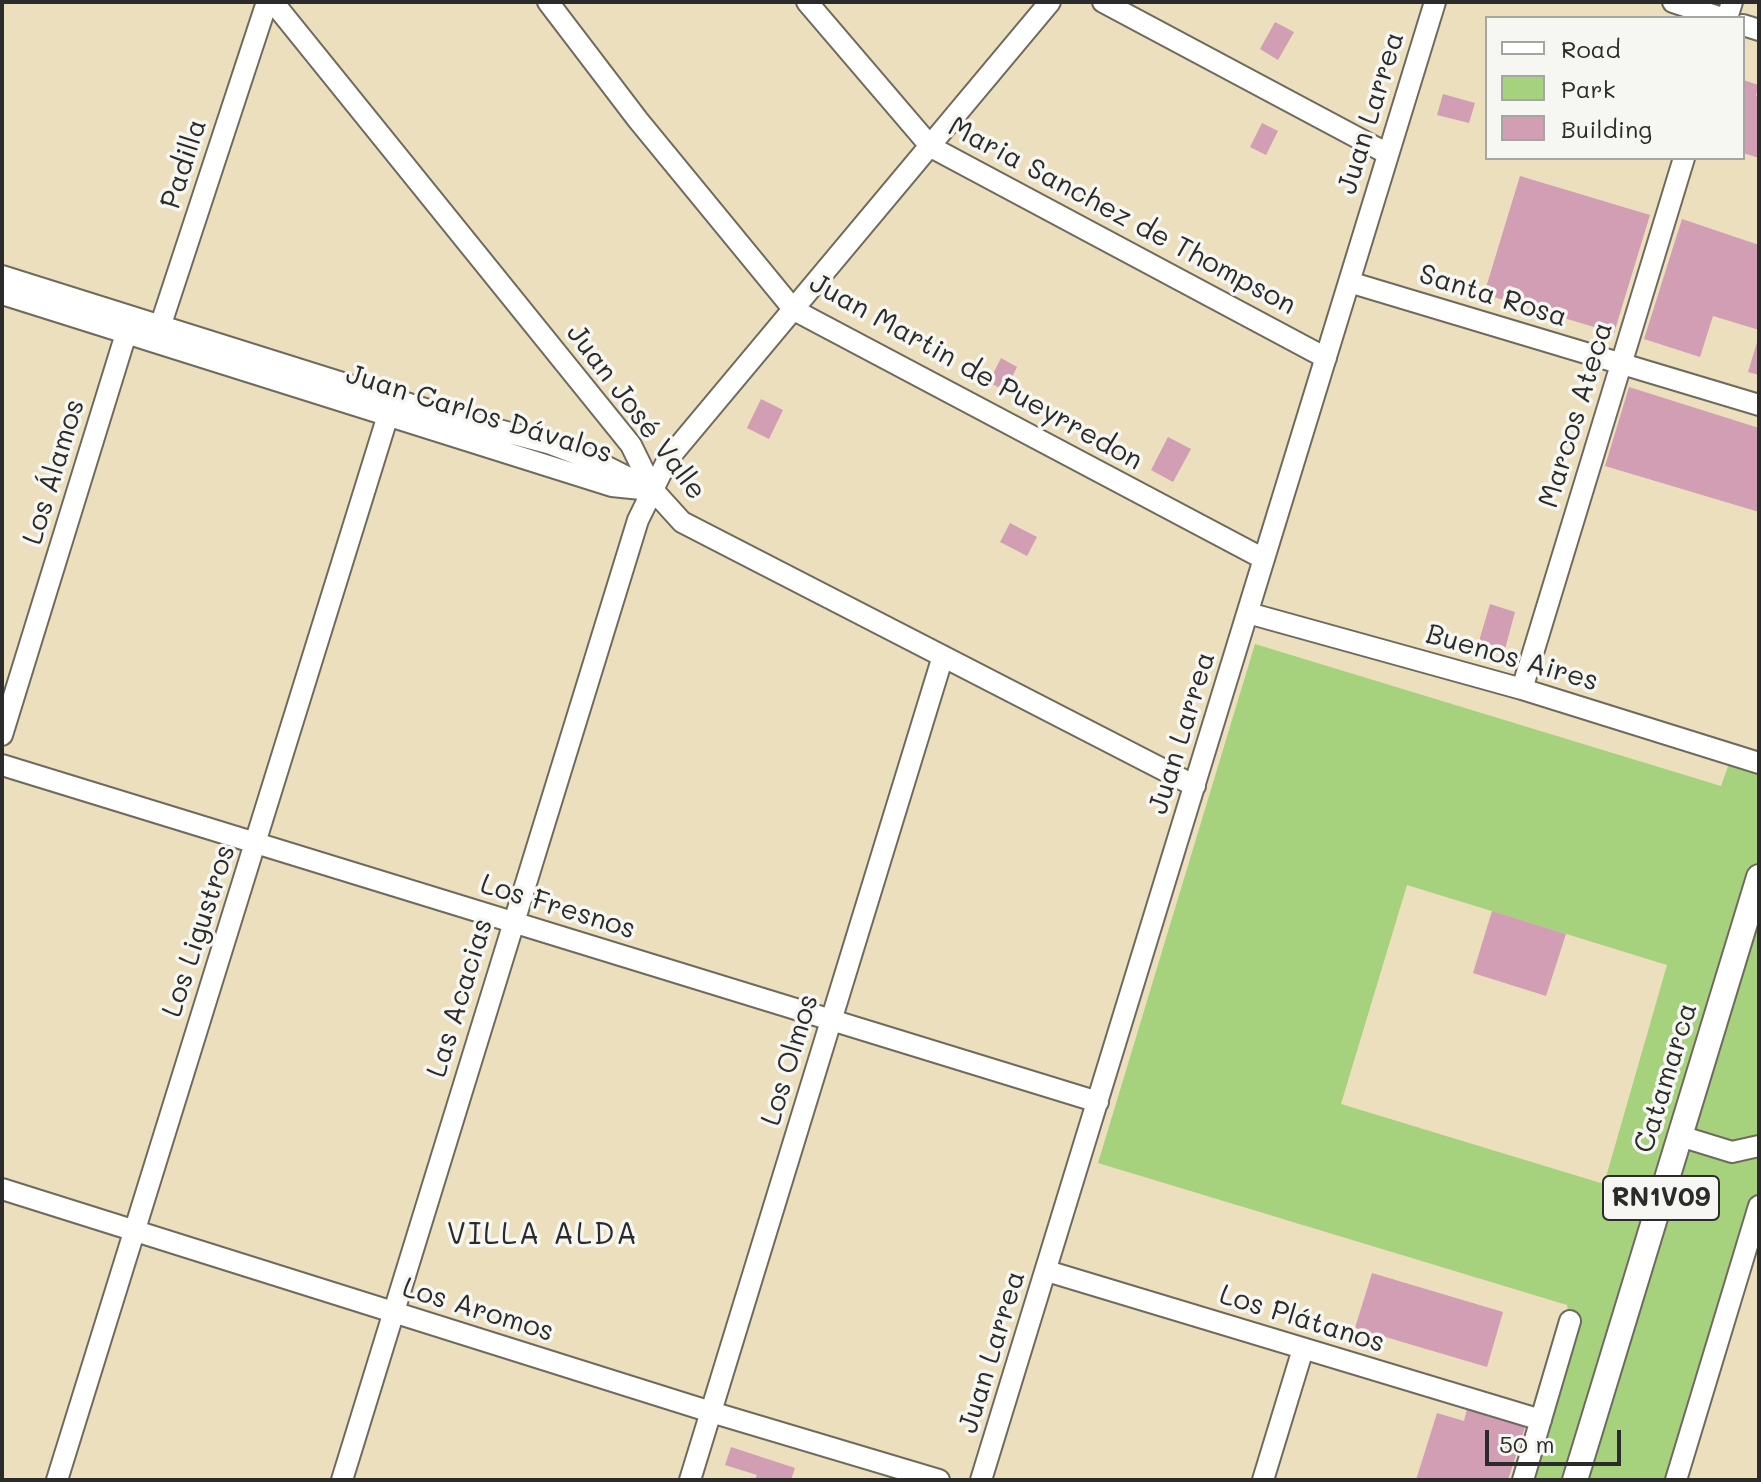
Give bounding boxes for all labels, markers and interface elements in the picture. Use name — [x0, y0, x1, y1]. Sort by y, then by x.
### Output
legend — [1485, 16, 1745, 160]
street label: Juan Larrea — [1330, 28, 1412, 198]
text: Road — [1561, 33, 1621, 64]
text: Park — [1561, 73, 1615, 104]
street label: Maria Sanchez de Thompson — [942, 110, 1302, 322]
text: Building — [1561, 113, 1652, 144]
street label: Padilla — [154, 115, 214, 213]
street label: Santa Rosa — [1415, 258, 1571, 334]
street label: Juan Martin de Pueyrredon — [804, 266, 1148, 478]
street label: Juan José Valle — [559, 318, 713, 506]
street label: Marcos Ateca — [1532, 318, 1620, 512]
street label: Juan Carlos Dávalos — [342, 358, 616, 470]
street label: Los Álamos — [16, 395, 92, 549]
street label: Buenos Aires — [1422, 617, 1602, 699]
street label: Juan Larrea — [1141, 648, 1223, 818]
street label: Los Ligustros — [155, 841, 243, 1021]
street label: Los Fresnos — [476, 868, 640, 946]
street label: Las Acacias — [420, 915, 500, 1081]
street label: Los Olmos — [754, 990, 826, 1130]
street label: Catamarca — [1627, 999, 1705, 1157]
road number: RN1V09 — [1603, 1176, 1719, 1220]
district label: VILLA ALDA — [447, 1217, 639, 1253]
street label: Juan Larrea — [951, 1267, 1033, 1437]
street label: Los Aromos — [398, 1271, 558, 1349]
street label: Los Plátanos — [1215, 1278, 1389, 1360]
scale bar — [1489, 1414, 1625, 1464]
text: 50 m — [1499, 1428, 1555, 1459]

